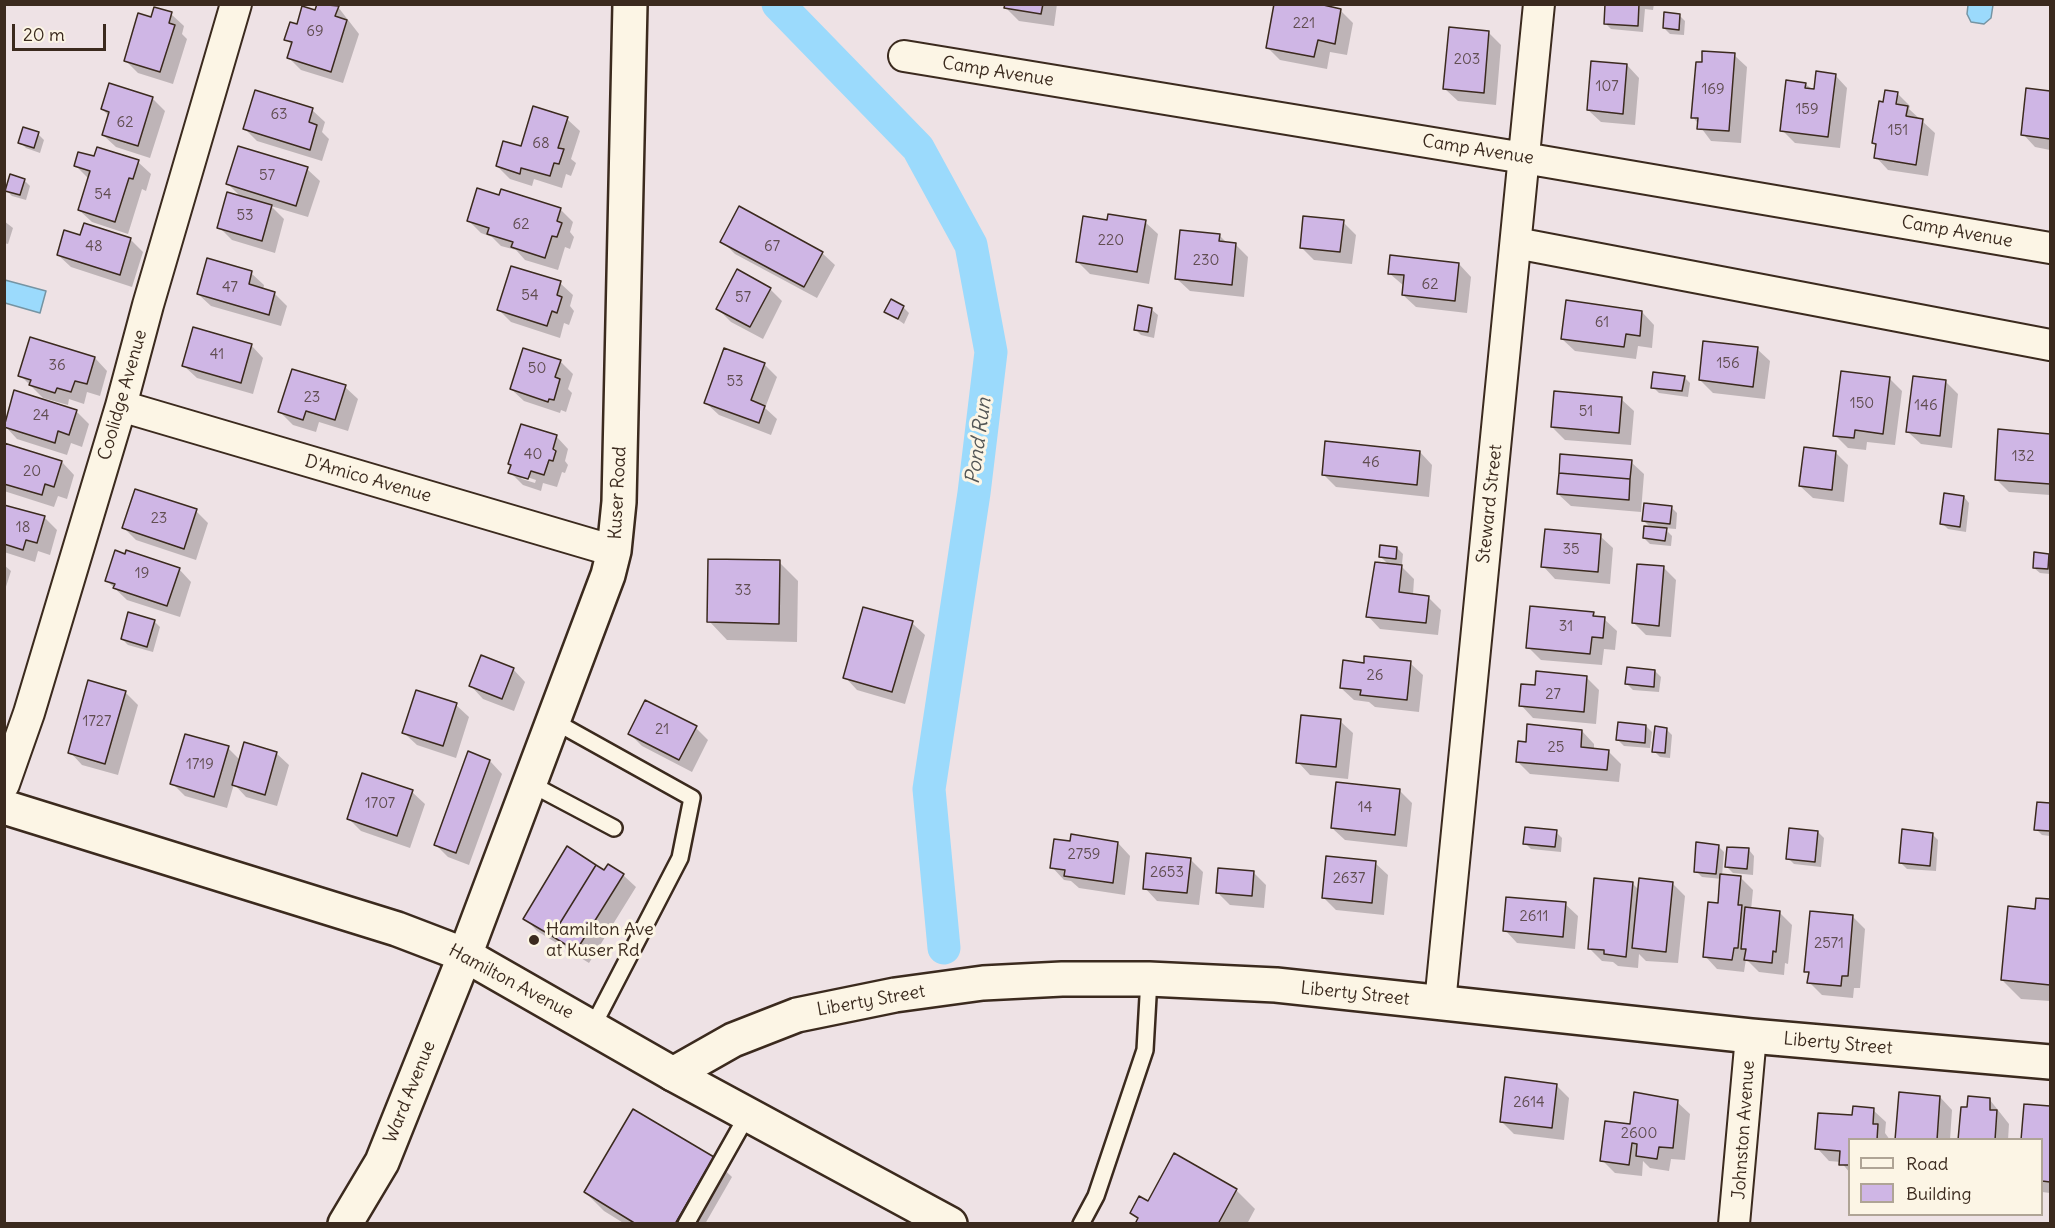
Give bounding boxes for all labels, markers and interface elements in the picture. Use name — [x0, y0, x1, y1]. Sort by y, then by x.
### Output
scale bar — [15, 12, 110, 50]
house number: 221 — [1293, 15, 1315, 33]
text: 20 m — [23, 23, 65, 46]
house number: 69 — [306, 23, 324, 41]
house number: 203 — [1454, 51, 1480, 69]
street label: Camp Avenue — [941, 53, 1055, 91]
house number: 107 — [1596, 78, 1618, 96]
house number: 169 — [1701, 81, 1725, 99]
house number: 159 — [1795, 101, 1819, 119]
house number: 63 — [270, 106, 288, 124]
house number: 62 — [117, 114, 133, 132]
house number: 151 — [1888, 122, 1908, 140]
street label: Camp Avenue — [1421, 131, 1535, 169]
house number: 68 — [532, 135, 550, 153]
house number: 57 — [259, 167, 275, 185]
house number: 54 — [94, 186, 112, 204]
house number: 53 — [236, 207, 254, 225]
street label: Camp Avenue — [1900, 212, 2014, 252]
house number: 62 — [513, 216, 529, 234]
house number: 220 — [1098, 232, 1124, 250]
house number: 48 — [85, 238, 103, 256]
house number: 67 — [764, 238, 780, 256]
house number: 230 — [1193, 252, 1219, 270]
house number: 62 — [1422, 276, 1438, 294]
house number: 47 — [222, 279, 238, 297]
house number: 54 — [521, 287, 539, 305]
house number: 57 — [735, 289, 751, 307]
house number: 61 — [1595, 314, 1609, 332]
street label: Coolidge Avenue — [94, 327, 152, 463]
house number: 41 — [210, 346, 224, 364]
house number: 156 — [1716, 355, 1740, 373]
house number: 36 — [48, 357, 66, 375]
house number: 50 — [528, 360, 546, 378]
house number: 53 — [726, 373, 744, 391]
house number: 23 — [304, 389, 320, 407]
house number: 150 — [1850, 395, 1874, 413]
water label: Pond Run — [961, 396, 997, 486]
house number: 146 — [1914, 397, 1938, 415]
house number: 51 — [1579, 403, 1593, 421]
house number: 24 — [33, 407, 49, 425]
street label: Steward Street — [1473, 443, 1507, 565]
house number: 40 — [524, 446, 542, 464]
street label: Kuser Road — [605, 446, 631, 540]
house number: 132 — [2012, 448, 2034, 466]
street label: D'Amico Avenue — [302, 451, 434, 507]
house number: 46 — [1362, 454, 1380, 472]
house number: 20 — [23, 463, 41, 481]
house number: 23 — [151, 510, 167, 528]
house number: 18 — [16, 519, 30, 537]
house number: 35 — [1562, 541, 1580, 559]
house number: 19 — [135, 565, 149, 583]
house number: 33 — [734, 582, 752, 600]
house number: 31 — [1559, 618, 1573, 636]
house number: 26 — [1367, 667, 1383, 685]
house number: 27 — [1545, 686, 1561, 704]
house number: 1727 — [83, 713, 111, 731]
house number: 21 — [655, 721, 669, 739]
house number: 25 — [1548, 739, 1564, 757]
house number: 1719 — [186, 756, 214, 774]
house number: 1707 — [365, 795, 395, 813]
house number: 14 — [1358, 799, 1372, 817]
house number: 2759 — [1068, 846, 1100, 864]
house number: 2653 — [1150, 864, 1184, 882]
house number: 2637 — [1333, 870, 1365, 888]
house number: 2611 — [1520, 908, 1548, 926]
place label: Hamilton Ave at Kuser Rd — [546, 919, 654, 962]
marker: Hamilton Ave at Kuser Rd — [527, 933, 541, 947]
house number: 2571 — [1814, 935, 1844, 953]
street label: Hamilton Avenue — [445, 940, 577, 1024]
street label: Liberty Street — [1299, 978, 1411, 1010]
street label: Liberty Street — [815, 981, 927, 1021]
street label: Liberty Street — [1783, 1028, 1893, 1060]
street label: Ward Avenue — [380, 1038, 440, 1146]
street label: Johnston Avenue — [1728, 1060, 1760, 1200]
house number: 2614 — [1513, 1094, 1545, 1112]
house number: 2600 — [1621, 1125, 1657, 1143]
legend — [1848, 1138, 2043, 1216]
text: Road — [1906, 1152, 1948, 1175]
text: Building — [1906, 1182, 1971, 1205]

